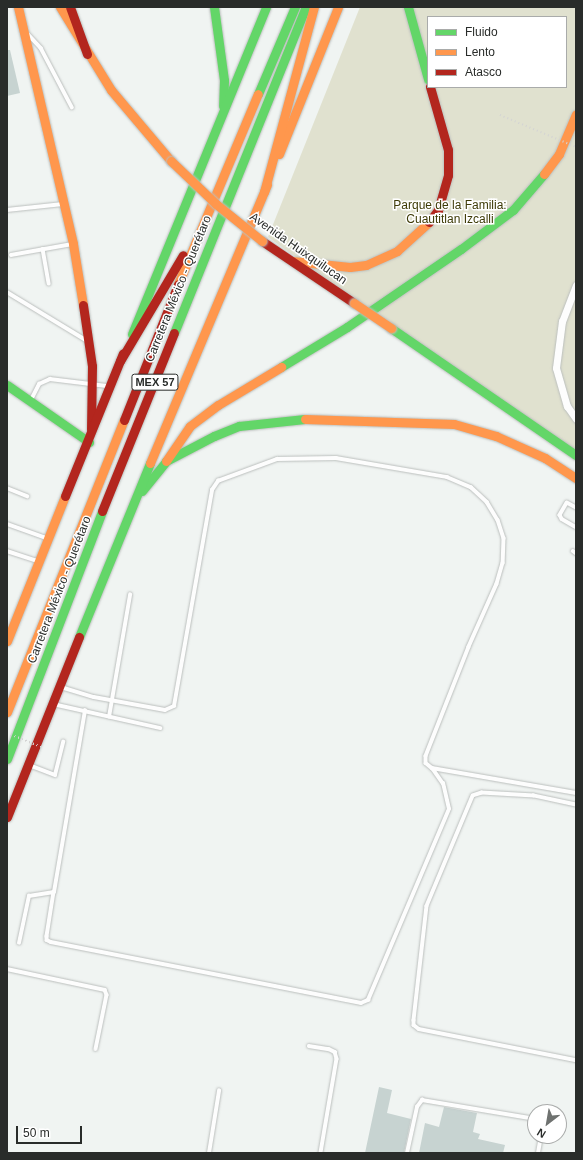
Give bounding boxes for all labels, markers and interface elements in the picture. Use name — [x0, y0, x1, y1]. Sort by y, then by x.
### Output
legend — [427, 16, 567, 88]
text: Fluido — [465, 25, 498, 39]
text: Lento — [465, 45, 495, 59]
text: Atasco — [465, 65, 502, 79]
park label: Parque de la Familia: Cuautitlan Izcalli — [393, 199, 507, 227]
street label: Avenida Huixquilucan — [247, 210, 349, 288]
street label: Carretera México - Querétaro — [143, 214, 215, 364]
road number: MEX 57 — [131, 373, 179, 391]
street label: Carretera México - Querétaro — [25, 514, 95, 666]
north arrow — [527, 1104, 567, 1144]
scale bar — [18, 1118, 84, 1144]
text: 50 m — [23, 1126, 50, 1140]
text: N — [535, 1126, 548, 1141]

